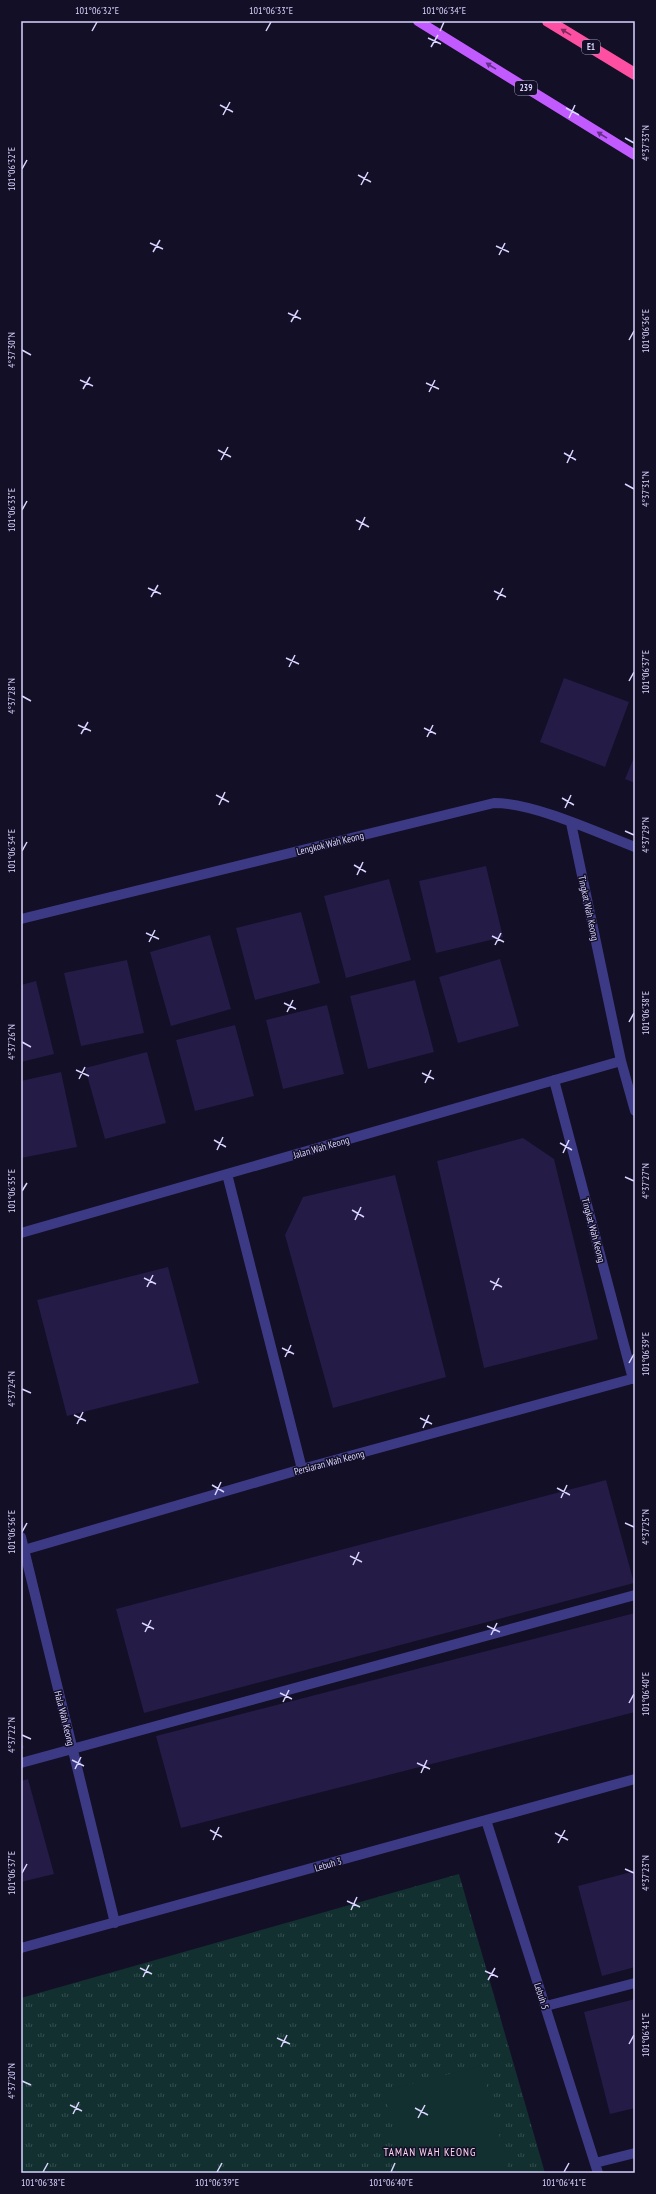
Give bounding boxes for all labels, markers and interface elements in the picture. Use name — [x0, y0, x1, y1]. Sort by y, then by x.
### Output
text: 101°06'32"E — [75, 4, 119, 17]
text: 101°06'33"E — [249, 4, 293, 17]
text: 101°06'34"E — [422, 4, 466, 17]
one-way arrow — [561, 28, 571, 36]
road number: E1 — [582, 40, 600, 54]
one-way arrow — [485, 63, 497, 70]
road number: 239 — [515, 81, 537, 95]
text: 4°37'33"N — [639, 125, 652, 161]
one-way arrow — [596, 131, 608, 138]
text: 101°06'32"E — [5, 147, 18, 191]
text: 101°06'36"E — [639, 309, 652, 353]
text: 4°37'30"N — [5, 332, 18, 368]
text: 4°37'31"N — [639, 471, 652, 507]
text: 101°06'33"E — [5, 488, 18, 532]
text: 101°06'37"E — [639, 650, 652, 694]
text: 4°37'28"N — [5, 678, 18, 714]
text: 4°37'29"N — [639, 817, 652, 853]
text: 101°06'34"E — [5, 829, 18, 873]
street label: Lengkok Wah Keong — [295, 829, 365, 858]
street label: Tingkat Wah Keong — [575, 874, 602, 942]
text: 101°06'38"E — [639, 991, 652, 1035]
text: 4°37'26"N — [5, 1024, 18, 1060]
street label: Jalan Wah Keong — [291, 1133, 351, 1162]
text: 4°37'27"N — [639, 1163, 652, 1199]
text: 101°06'35"E — [5, 1169, 18, 1213]
street label: Tingkat Wah Keong — [579, 1196, 608, 1264]
text: 101°06'39"E — [639, 1332, 652, 1376]
text: 4°37'24"N — [5, 1371, 18, 1407]
street label: Persiaran Wah Keong — [293, 1447, 366, 1478]
text: 4°37'25"N — [639, 1509, 652, 1545]
text: 101°06'36"E — [5, 1510, 18, 1554]
text: 101°06'40"E — [639, 1672, 652, 1716]
street label: Hala Wah Keong — [51, 1689, 78, 1747]
text: 4°37'22"N — [5, 1717, 18, 1753]
text: 101°06'37"E — [5, 1851, 18, 1895]
street label: Lebuh 3 — [313, 1854, 343, 1875]
text: 4°37'23"N — [639, 1855, 652, 1891]
street label: Lebuh 5 — [531, 1981, 552, 2011]
text: 101°06'41"E — [639, 2013, 652, 2057]
text: 4°37'20"N — [5, 2063, 18, 2099]
district label: TAMAN WAH KEONG — [384, 2145, 476, 2159]
text: 101°06'38"E — [21, 2176, 65, 2189]
text: 101°06'39"E — [195, 2176, 239, 2189]
text: 101°06'40"E — [369, 2176, 413, 2189]
text: 101°06'41"E — [542, 2176, 586, 2189]

